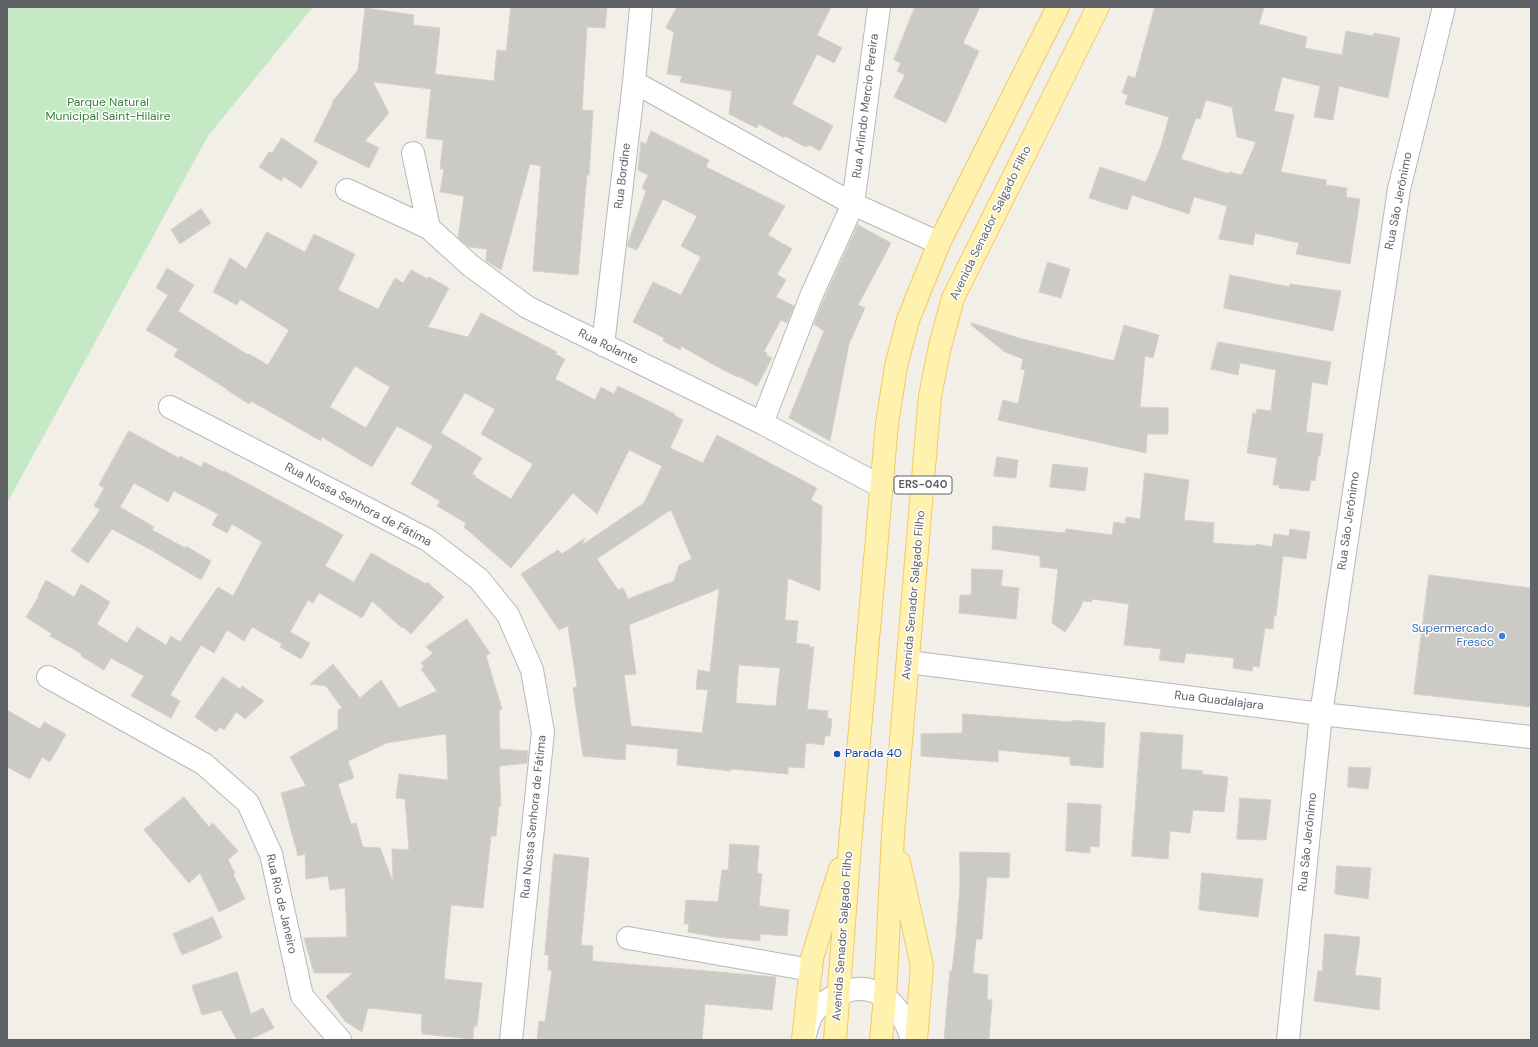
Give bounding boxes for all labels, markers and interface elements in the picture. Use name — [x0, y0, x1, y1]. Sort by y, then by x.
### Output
street label: Rua Arlindo Mercio Pereira — [850, 33, 882, 179]
park label: Parque Natural Municipal Saint-Hilaire — [45, 96, 171, 124]
street label: Rua Bordine — [612, 142, 634, 210]
street label: Avenida Senador Salgado Filho — [947, 143, 1035, 303]
street label: Rua São Jerônimo — [1382, 151, 1416, 251]
street label: Rua Rolante — [576, 326, 640, 368]
street label: Rua Nossa Senhora de Fátima — [282, 460, 434, 550]
street label: Rua São Jerônimo — [1335, 471, 1363, 571]
road number: ERS-040 — [894, 476, 952, 494]
street label: Avenida Senador Salgado Filho — [899, 510, 929, 680]
place label: Supermercado Fresco — [1412, 622, 1494, 650]
marker: Supermercado Fresco — [1497, 631, 1507, 641]
street label: Rua Guadalajara — [1174, 688, 1264, 714]
street label: Rua Nossa Senhora de Fátima — [518, 734, 550, 900]
place label: Parada 40 — [845, 747, 902, 761]
marker: Parada 40 — [832, 749, 842, 759]
street label: Rua São Jerônimo — [1296, 792, 1320, 892]
street label: Avenida Senador Salgado Filho — [830, 851, 856, 1021]
street label: Rua Rio de Janeiro — [263, 853, 299, 955]

